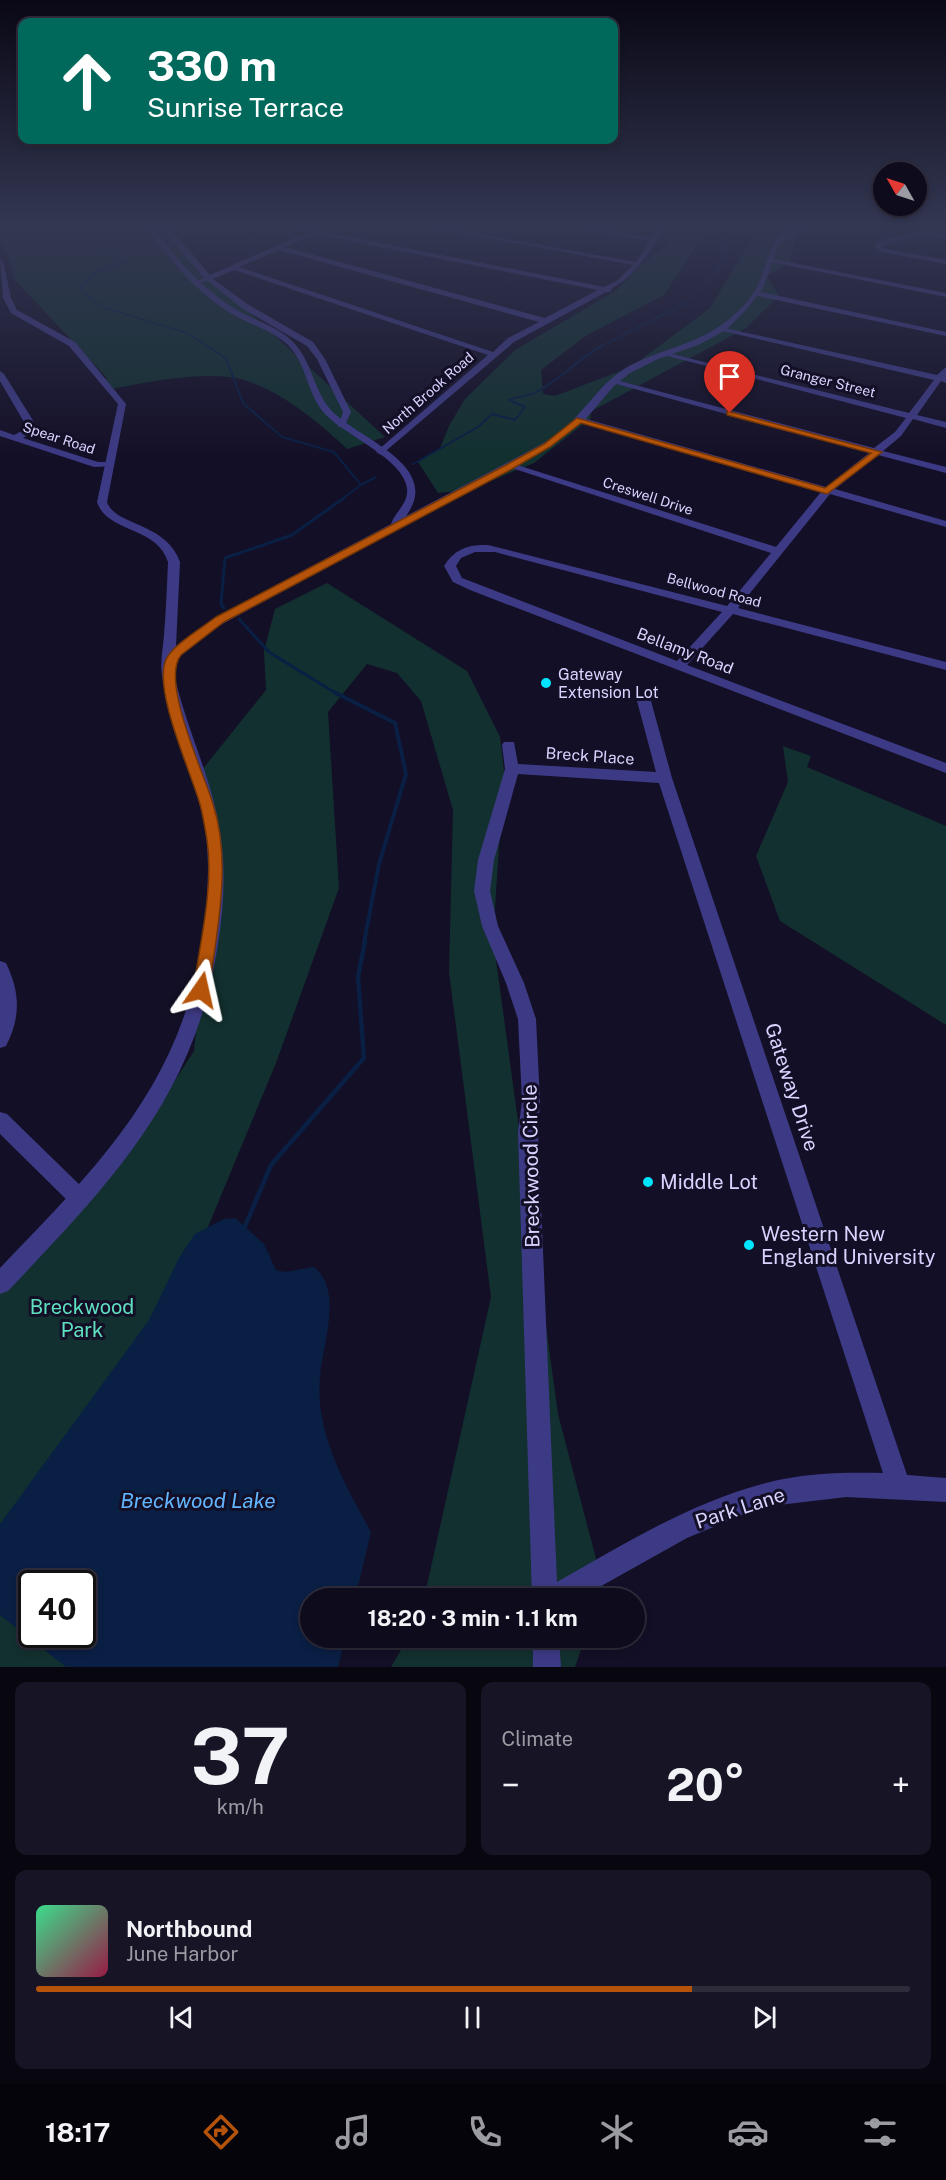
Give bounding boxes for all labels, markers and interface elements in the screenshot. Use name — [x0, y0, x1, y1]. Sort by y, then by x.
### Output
text: 330 m — [147, 41, 277, 90]
icon: ahead — [48, 42, 126, 120]
text: Sunrise Terrace — [147, 91, 344, 123]
north arrow — [873, 162, 927, 216]
map controls — [873, 162, 927, 216]
street label: North Brook Road — [379, 349, 477, 437]
pin — [704, 351, 755, 413]
icon: arrive — [713, 360, 746, 393]
street label: Granger Street — [779, 361, 877, 401]
street label: Spear Road — [21, 419, 97, 457]
street label: Creswell Drive — [601, 474, 695, 518]
street label: Bellwood Road — [665, 570, 763, 610]
street label: Bellamy Road — [634, 624, 736, 678]
place label: Gateway Extension Lot — [558, 665, 659, 702]
marker: Gateway Extension Lot — [539, 676, 553, 690]
street label: Breck Place — [545, 743, 635, 769]
position arrow — [169, 958, 233, 1022]
street label: Gateway Drive — [760, 1020, 824, 1154]
street label: Breckwood Circle — [518, 1084, 544, 1248]
place label: Middle Lot — [660, 1170, 758, 1194]
marker: Middle Lot — [641, 1175, 655, 1189]
place label: Western New England University — [761, 1222, 936, 1269]
marker: Western New England University — [742, 1238, 756, 1252]
park label: Breckwood Park — [30, 1295, 134, 1342]
street label: Park Lane — [692, 1482, 788, 1534]
water label: Breckwood Lake — [120, 1488, 276, 1513]
speed limit sign: 40 — [18, 1570, 96, 1648]
text: 18:20 · 3 min · 1.1 km — [367, 1605, 578, 1631]
text: 37 — [191, 1710, 290, 1802]
text: Climate — [502, 1727, 573, 1751]
text: 20° — [666, 1758, 745, 1811]
text: − — [502, 1766, 520, 1804]
text: + — [892, 1766, 910, 1804]
text: km/h — [217, 1795, 264, 1819]
text: Northbound — [126, 1916, 252, 1942]
text: June Harbor — [126, 1942, 238, 1966]
icon: previous — [165, 2001, 198, 2034]
icon: pause — [456, 2001, 489, 2034]
icon: next — [748, 2001, 781, 2034]
icon: directions — [200, 2111, 242, 2153]
icon: music — [332, 2111, 374, 2153]
icon: phone — [464, 2111, 506, 2153]
icon: climate — [596, 2111, 638, 2153]
icon: car — [727, 2111, 769, 2153]
icon: filters — [859, 2111, 901, 2153]
text: 18:17 — [45, 2116, 110, 2148]

